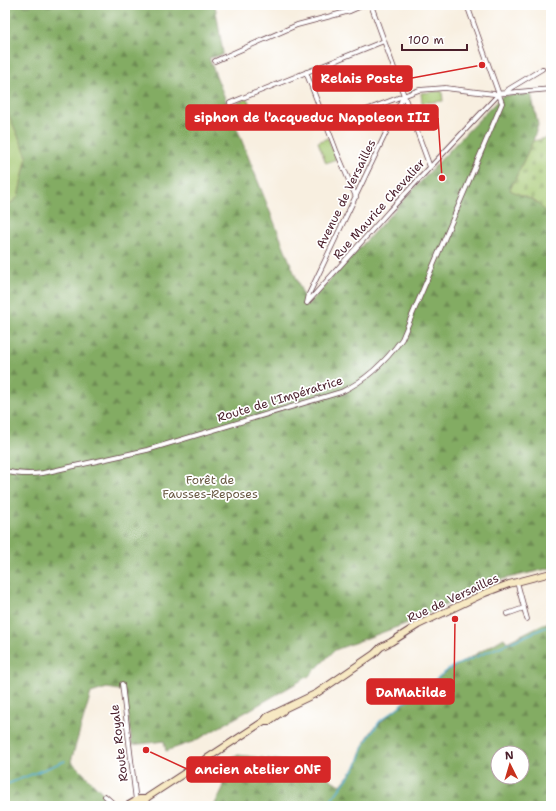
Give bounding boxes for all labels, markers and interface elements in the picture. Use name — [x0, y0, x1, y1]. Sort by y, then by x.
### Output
scale bar — [402, 26, 467, 52]
text: 100 m — [408, 32, 444, 48]
callout: Relais Poste — [313, 66, 412, 91]
text: Relais Poste — [321, 70, 404, 87]
callout: siphon de l'acqueduc Napoleon III — [186, 105, 438, 130]
text: siphon de l'acqueduc Napoleon III — [194, 109, 430, 126]
street label: Avenue de Versailles — [313, 137, 379, 251]
street label: Rue Maurice Chevalier — [329, 155, 429, 263]
street label: Route de l'Impératrice — [215, 372, 345, 426]
park label: Forêt de Fausses-Reposes — [162, 472, 258, 502]
street label: Rue de Versailles — [405, 570, 501, 626]
callout: DaMatilde — [367, 679, 454, 704]
text: DaMatilde — [375, 684, 447, 701]
street label: Route Royale — [106, 703, 132, 782]
north arrow — [490, 745, 530, 785]
text: N — [504, 748, 514, 763]
callout: ancien atelier ONF — [187, 757, 330, 782]
text: ancien atelier ONF — [195, 761, 322, 778]

